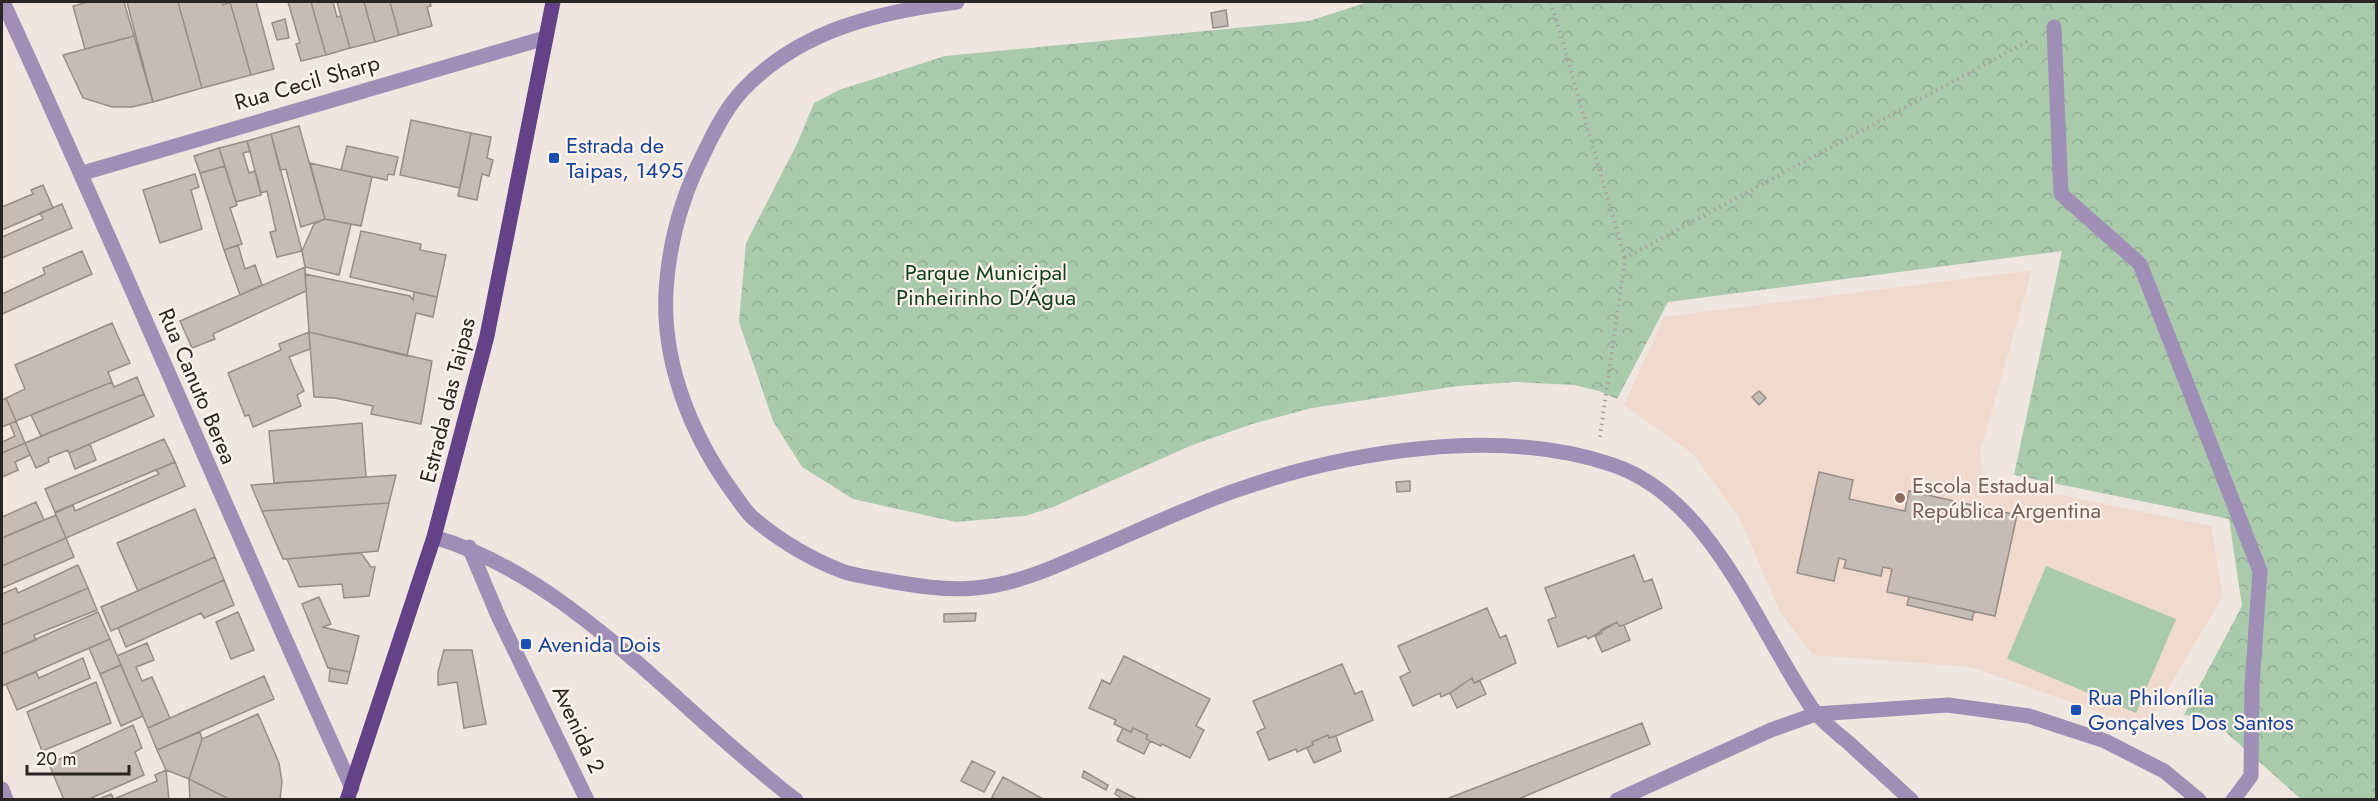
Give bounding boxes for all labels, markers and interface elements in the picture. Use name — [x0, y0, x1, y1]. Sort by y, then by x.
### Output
street label: Rua Cecil Sharp — [231, 46, 383, 118]
place label: Estrada de Taipas, 1495 — [566, 129, 684, 186]
marker: Estrada de Taipas, 1495 — [547, 151, 561, 165]
park label: Parque Municipal Pinheirinho D'Água — [896, 256, 1076, 313]
street label: Rua Canuto Berea — [151, 303, 245, 469]
street label: Estrada das Taipas — [411, 314, 483, 486]
place label: Escola Estadual República Argentina — [1912, 469, 2101, 526]
marker: Escola Estadual República Argentina — [1893, 491, 1907, 505]
place label: Avenida Dois — [538, 628, 661, 660]
marker: Avenida Dois — [519, 637, 533, 651]
street label: Avenida 2 — [545, 680, 613, 778]
place label: Rua Philonília Gonçalves Dos Santos — [2088, 681, 2294, 738]
marker: Rua Philonília Gonçalves Dos Santos — [2069, 703, 2083, 717]
scale bar — [27, 738, 129, 776]
text: 20 m — [36, 746, 76, 772]

